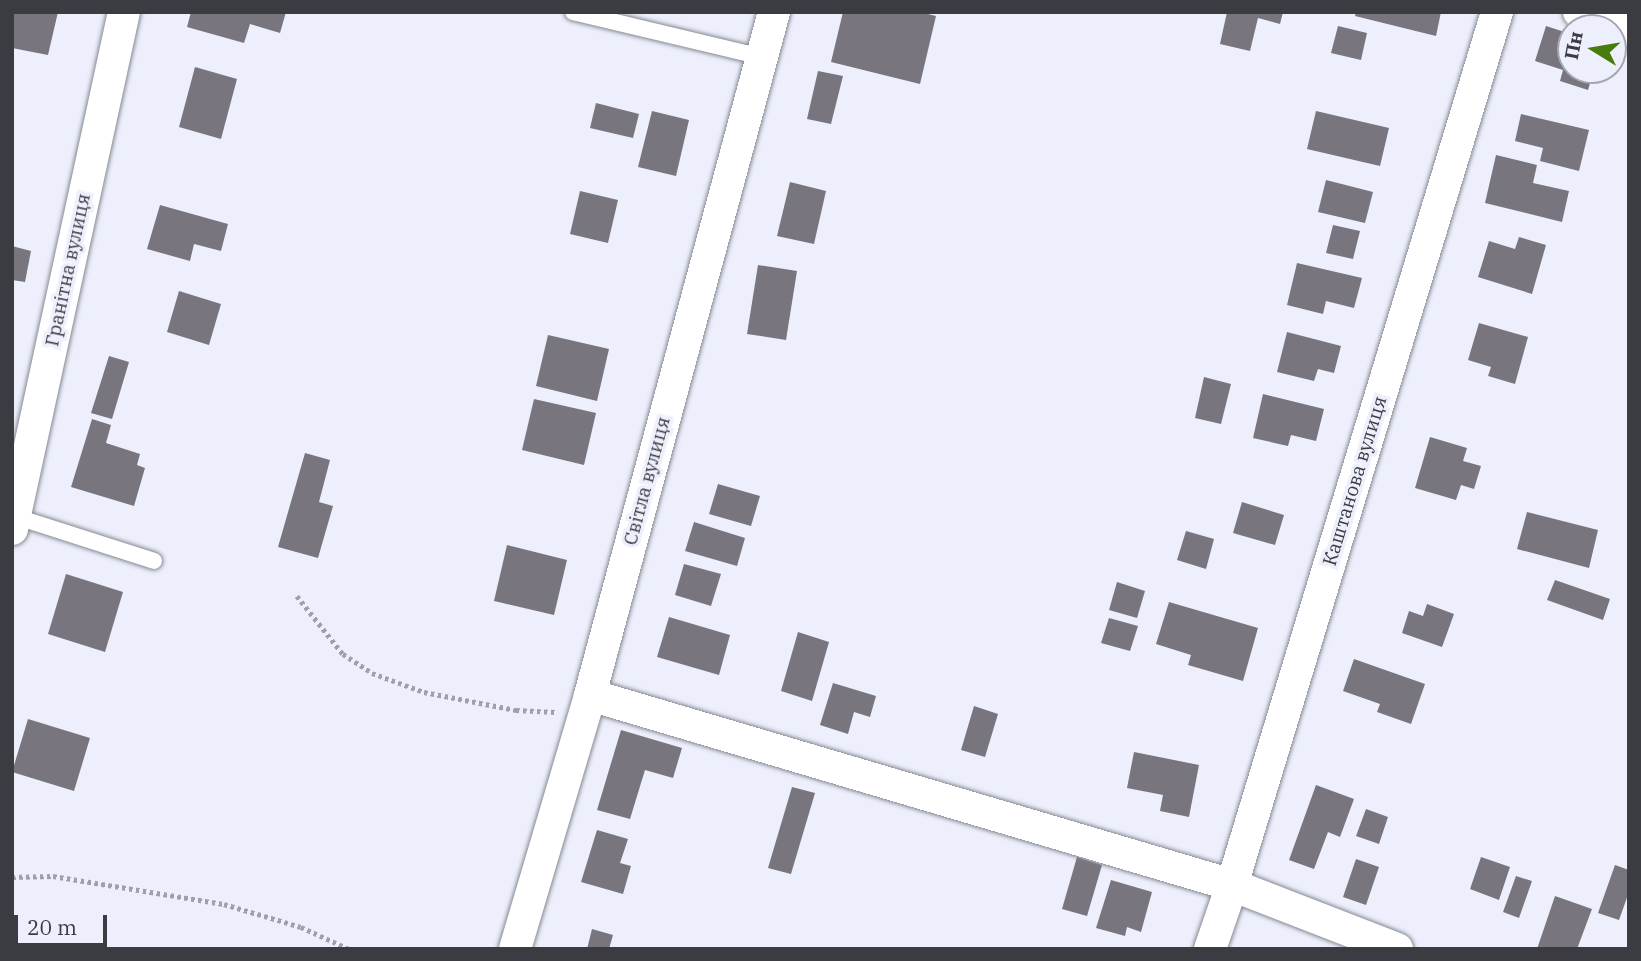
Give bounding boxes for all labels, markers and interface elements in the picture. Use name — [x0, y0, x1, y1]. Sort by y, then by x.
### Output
north arrow — [1557, 14, 1627, 84]
text: Пн — [1559, 29, 1588, 62]
street label: Гранітна вулиця — [41, 192, 95, 348]
street label: Каштанова вулиця — [1318, 393, 1392, 569]
street label: Світла вулиця — [619, 414, 675, 548]
scale bar — [18, 902, 110, 946]
text: 20 m — [27, 913, 77, 941]

